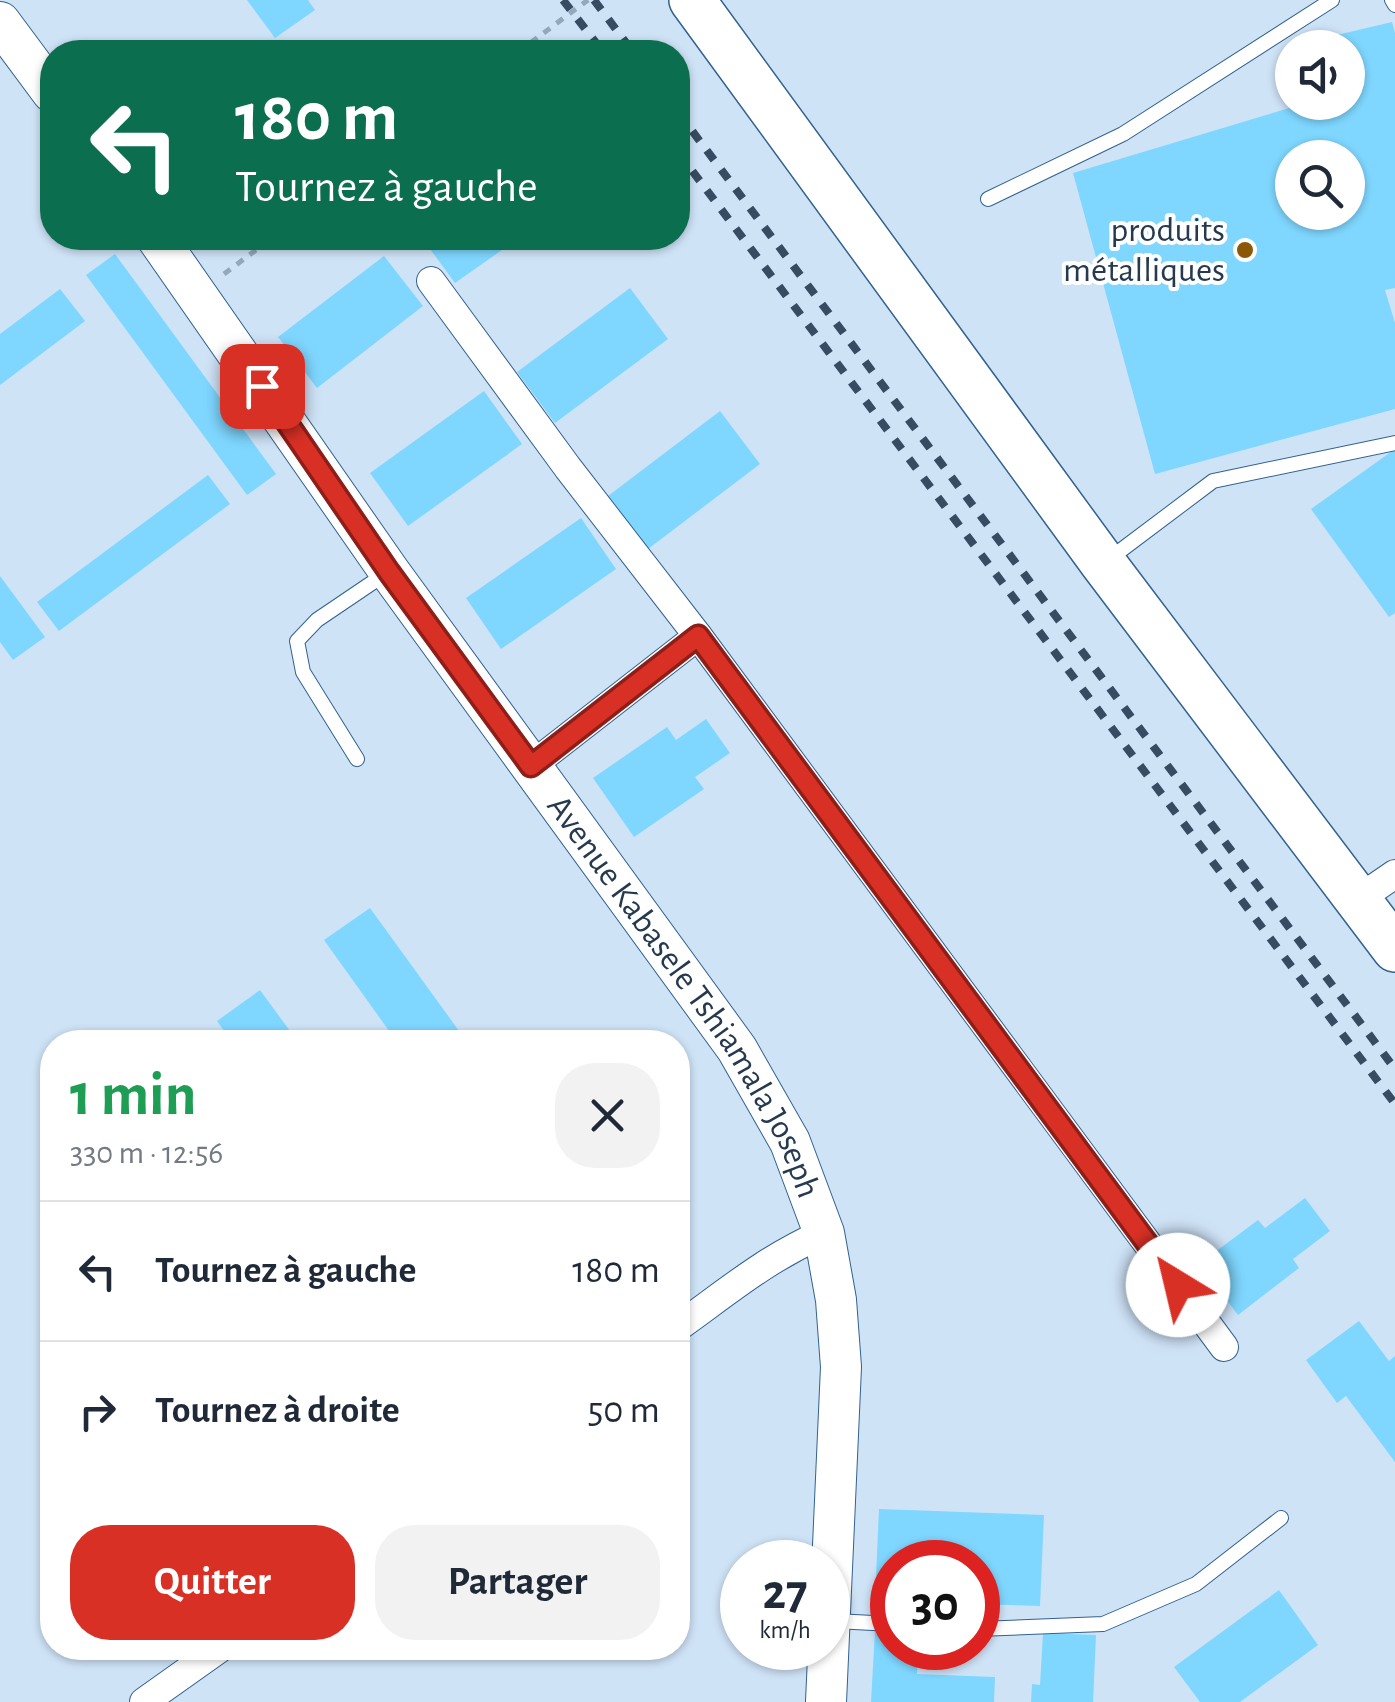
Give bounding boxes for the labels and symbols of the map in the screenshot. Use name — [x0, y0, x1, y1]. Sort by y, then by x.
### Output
place label: produits métalliques — [1063, 213, 1225, 288]
marker: produits métalliques — [1234, 239, 1256, 261]
pin — [220, 344, 305, 429]
street label: Avenue Kabasele Tshiamala Joseph — [541, 789, 827, 1202]
position arrow — [1126, 1233, 1230, 1337]
speed limit sign: 30 — [870, 1540, 1000, 1670]

